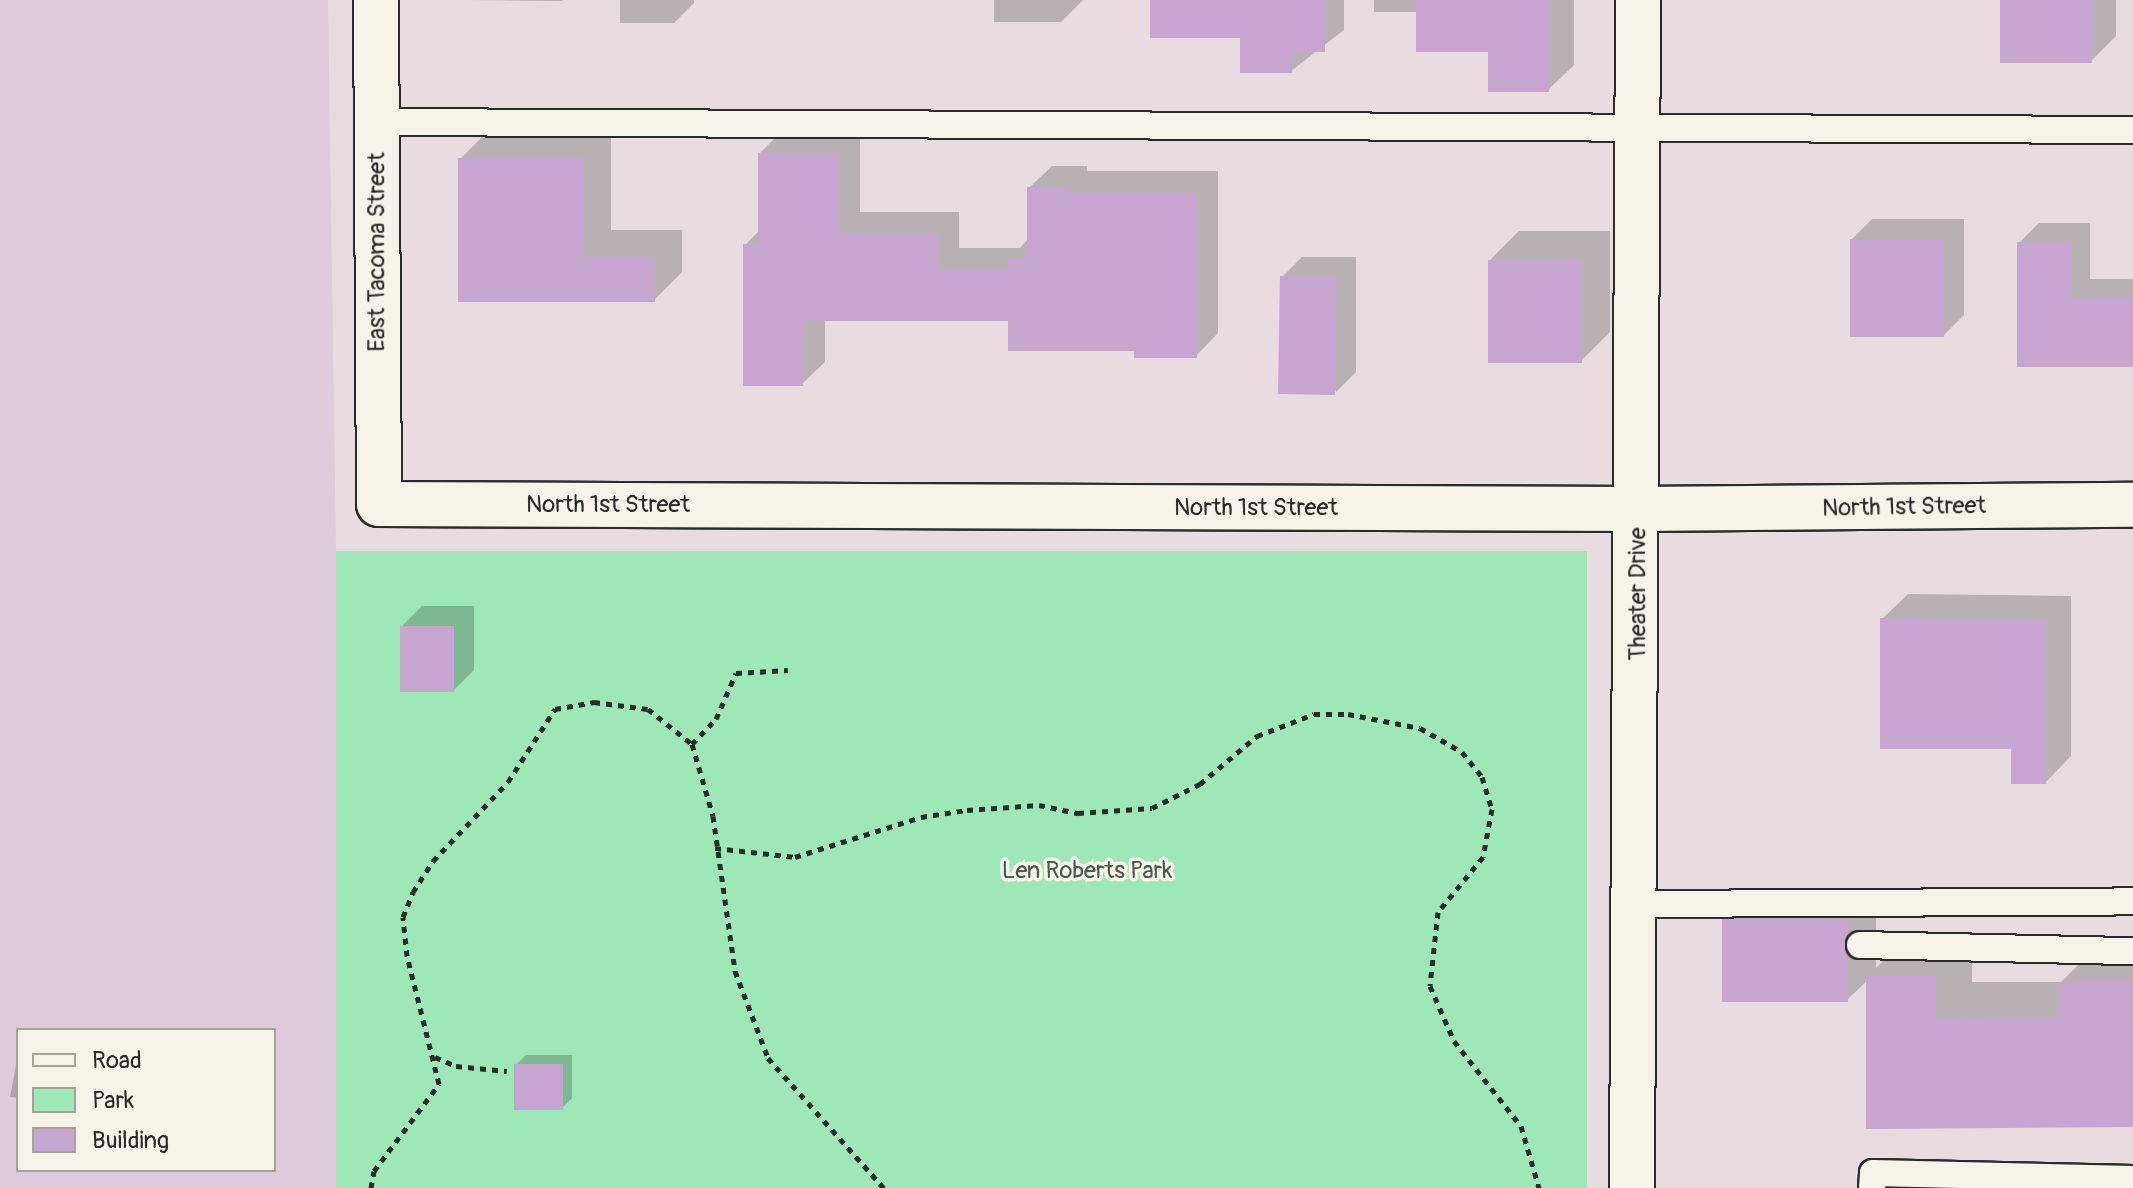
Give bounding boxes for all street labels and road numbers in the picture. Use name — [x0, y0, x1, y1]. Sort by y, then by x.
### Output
street label: East Tacoma Street — [363, 152, 391, 352]
street label: North 1st Street — [526, 491, 690, 519]
street label: North 1st Street — [1822, 491, 1986, 523]
street label: North 1st Street — [1174, 494, 1338, 522]
street label: Theater Drive — [1624, 527, 1652, 661]

